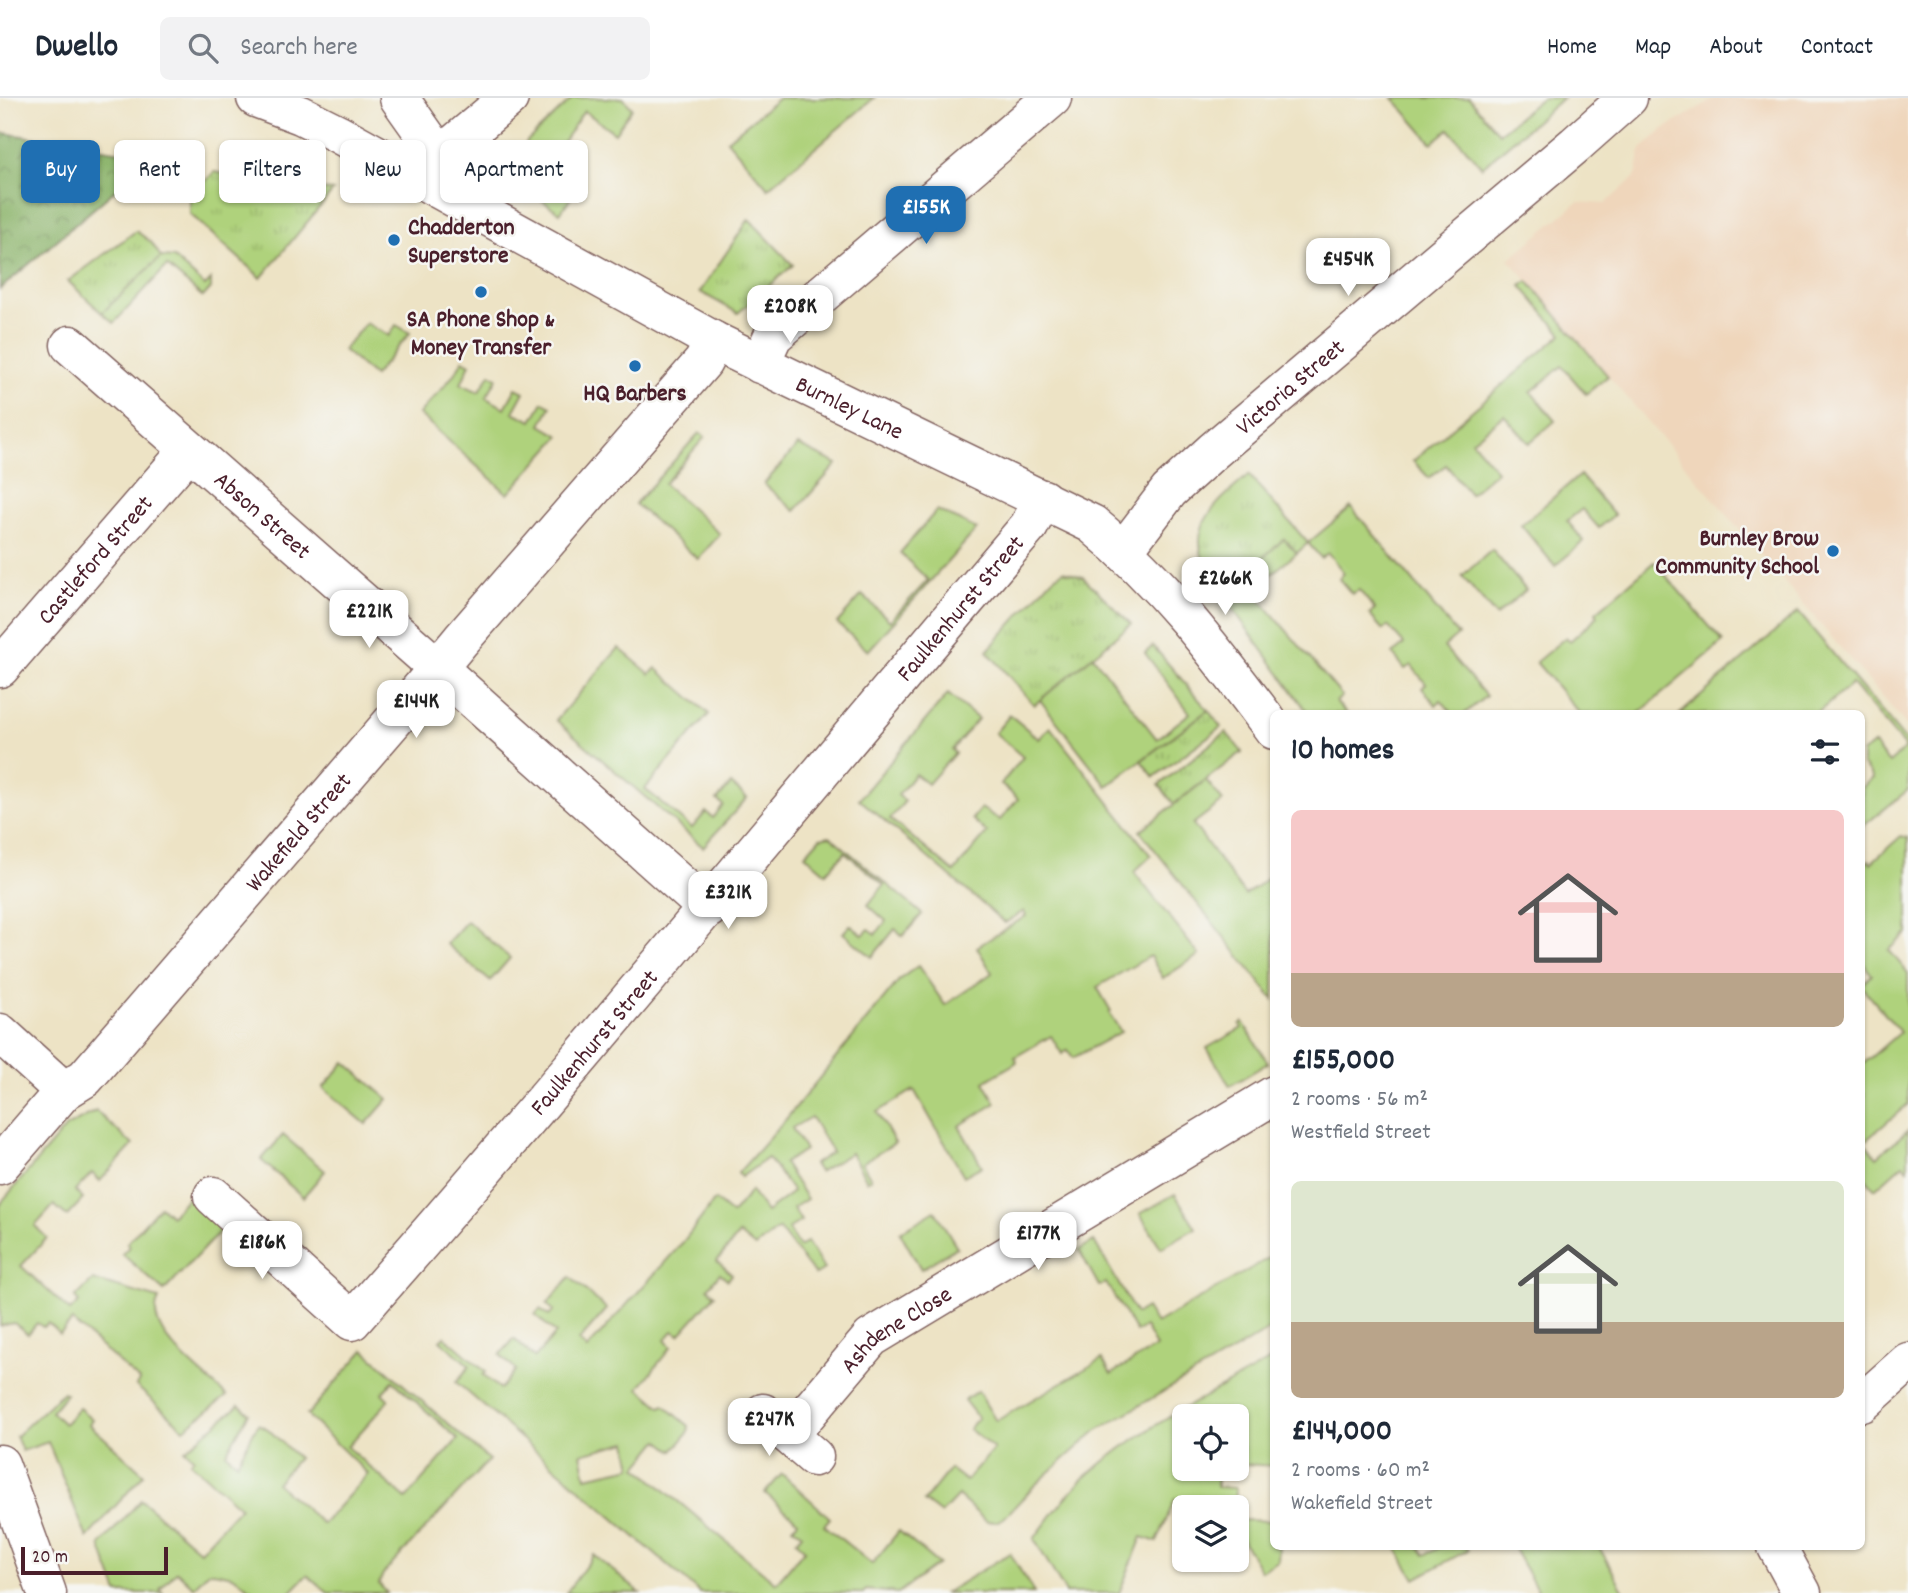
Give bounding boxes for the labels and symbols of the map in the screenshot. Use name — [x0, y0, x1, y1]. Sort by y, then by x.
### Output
pin: £155K — [877, 186, 975, 246]
place label: Chadderton Superstore — [408, 212, 515, 274]
marker: Chadderton Superstore — [386, 232, 402, 248]
pin: £454K — [1299, 238, 1397, 298]
marker: SA Phone Shop & Money Transfer — [473, 284, 489, 300]
pin: £208K — [741, 286, 839, 345]
place label: SA Phone Shop & Money Transfer — [407, 304, 555, 366]
street label: Victoria Street — [1230, 332, 1354, 445]
marker: HQ Barbers — [627, 358, 643, 374]
street label: Burnley Lane — [789, 369, 908, 450]
place label: HQ Barbers — [583, 378, 687, 412]
street label: Abson Street — [205, 465, 317, 569]
street label: Castleford Street — [31, 489, 162, 633]
place label: Burnley Brow Community School — [1655, 523, 1819, 585]
street label: Faulkenhurst Street — [890, 529, 1034, 690]
marker: Burnley Brow Community School — [1825, 543, 1841, 559]
pin: £266K — [1176, 558, 1274, 617]
pin: £221K — [320, 590, 418, 650]
pin: £144K — [367, 680, 465, 740]
street label: Wakefield Street — [239, 766, 361, 901]
pin: £321K — [679, 872, 777, 931]
street label: Faulkenhurst Street — [524, 963, 668, 1124]
pin: £177K — [989, 1212, 1087, 1272]
pin: £186K — [213, 1222, 311, 1281]
street label: Ashdene Close — [834, 1279, 959, 1382]
pin: £247K — [720, 1398, 818, 1458]
scale bar — [21, 1544, 168, 1576]

